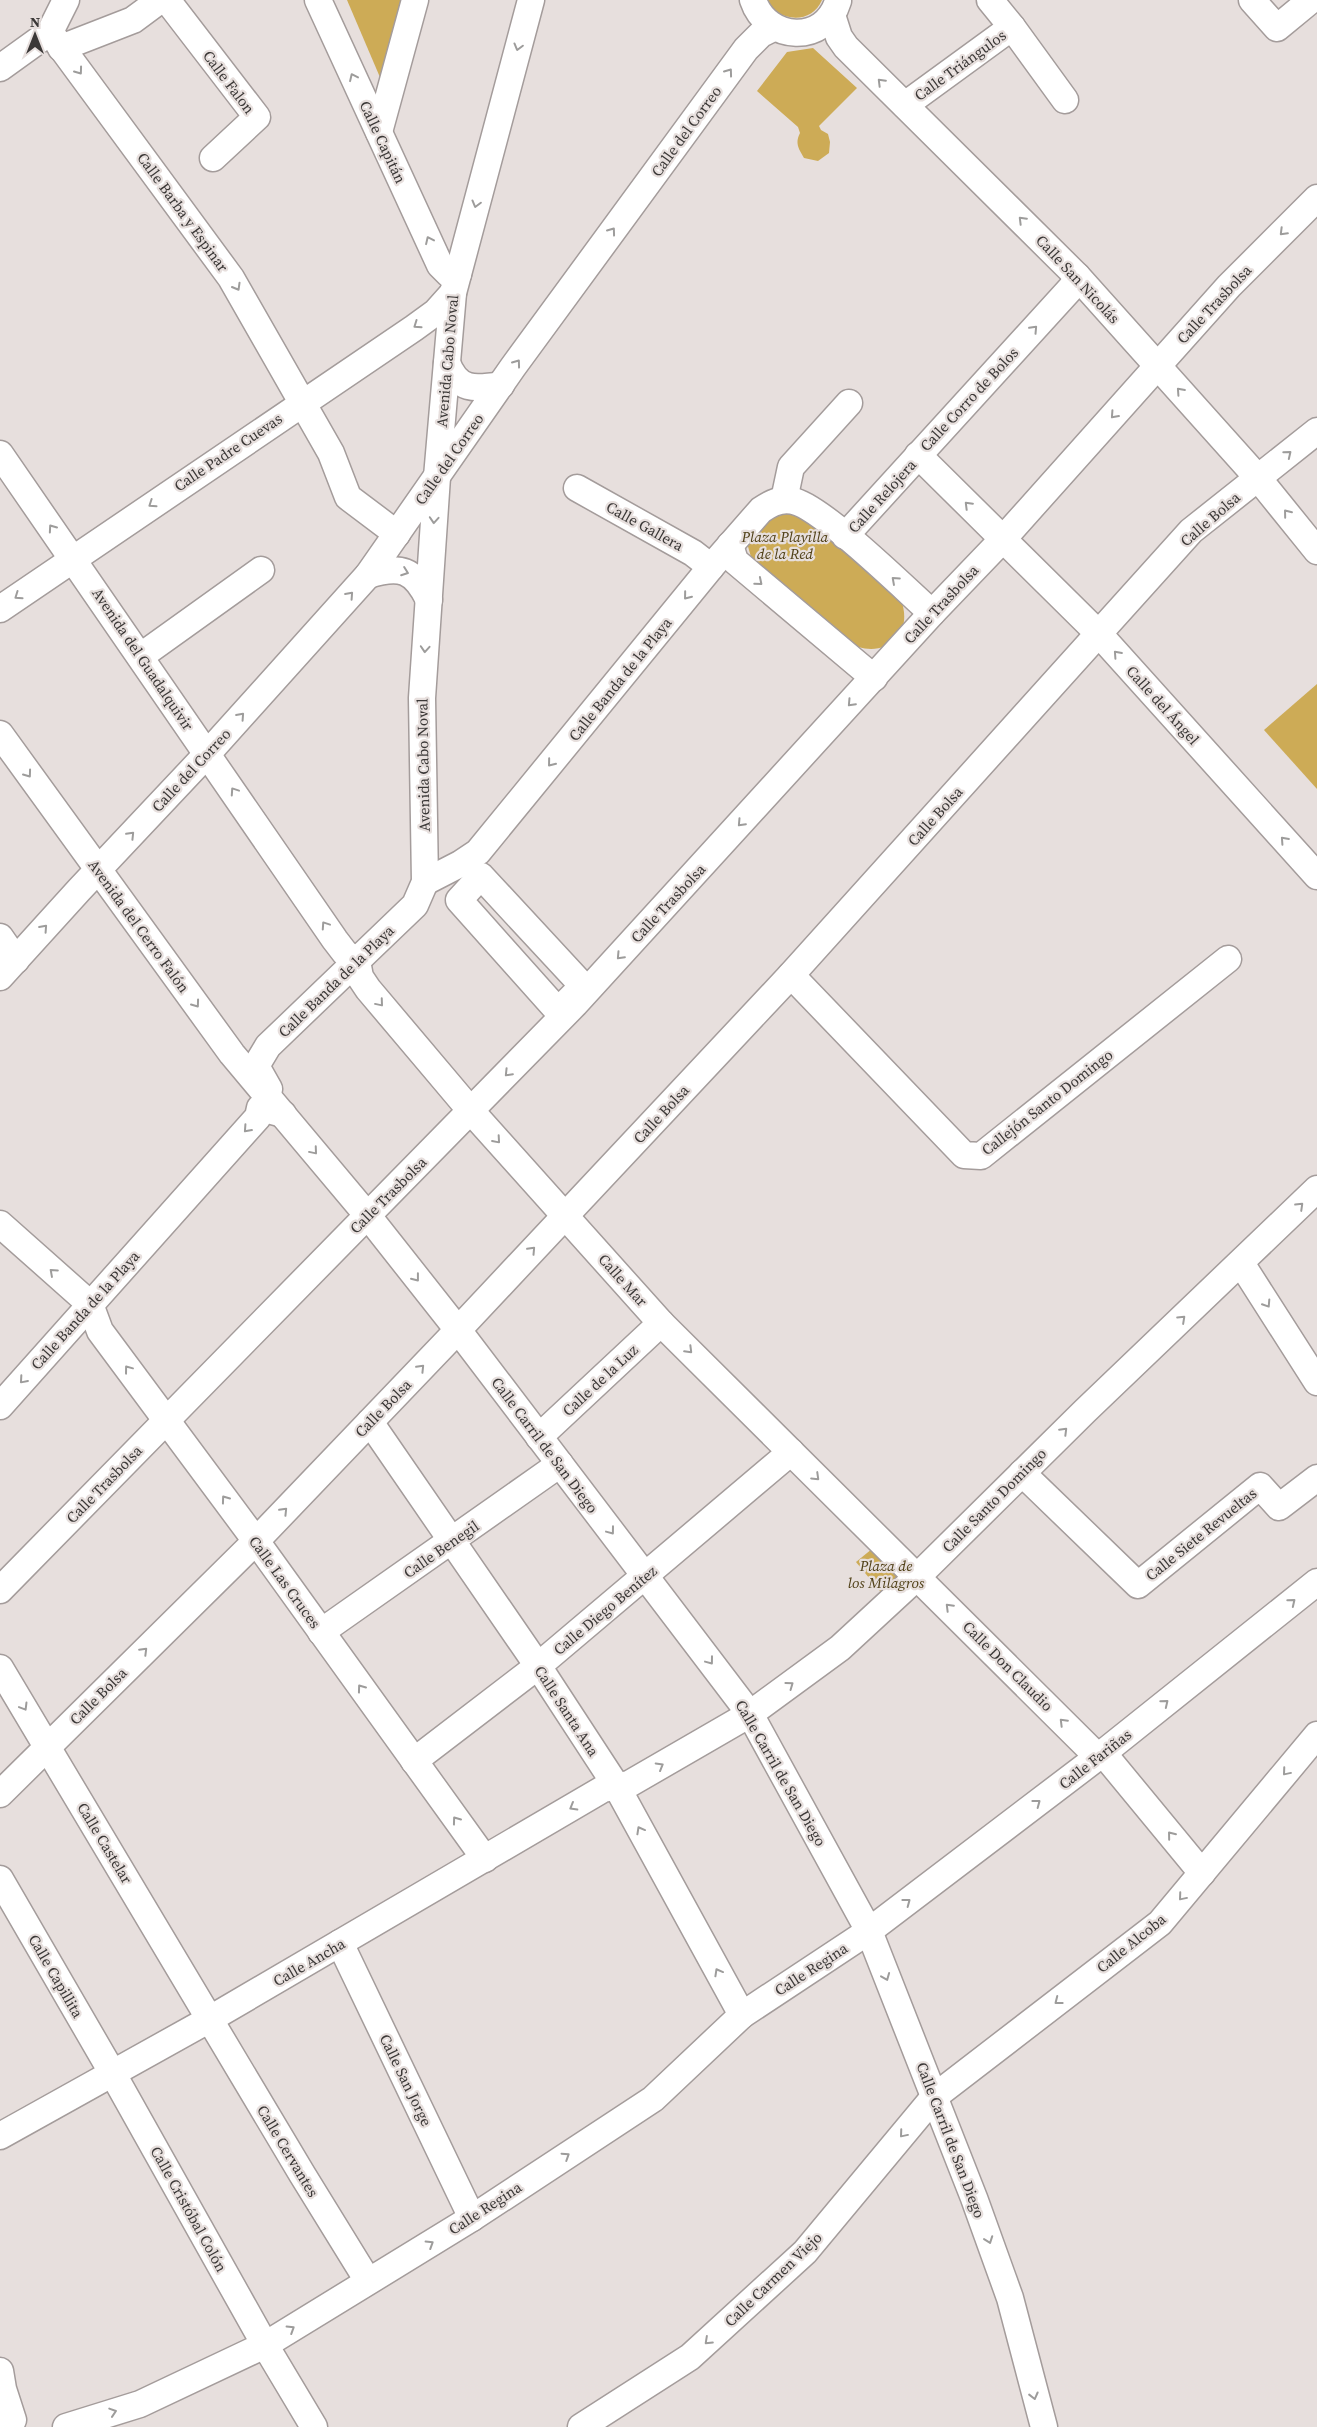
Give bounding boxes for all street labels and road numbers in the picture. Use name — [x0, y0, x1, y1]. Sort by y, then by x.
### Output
street label: Calle Triángulos — [910, 25, 1010, 105]
street label: Calle Falon — [198, 46, 260, 118]
street label: Calle del Correo — [646, 81, 726, 181]
street label: Calle Capitán — [355, 97, 411, 187]
street label: Calle Barba y Espinar — [132, 148, 234, 277]
street label: Calle San Nicolás — [1031, 230, 1125, 328]
street label: Calle Trasbolsa — [1172, 260, 1256, 348]
street label: Avenida Cabo Noval — [431, 293, 463, 428]
street label: Calle Corro de Bolos — [915, 342, 1023, 456]
street label: Calle Padre Cuevas — [170, 408, 286, 496]
street label: Calle del Correo — [410, 409, 488, 509]
street label: Calle Relojera — [843, 454, 921, 537]
street label: Calle Bolsa — [1175, 487, 1245, 551]
street label: Calle Gallera — [603, 496, 688, 556]
street label: Calle Trasbolsa — [899, 560, 983, 648]
street label: Avenida del Guadalquivir — [87, 584, 199, 735]
street label: Calle Banda de la Playa — [564, 612, 677, 745]
street label: Calle del Ángel — [1122, 661, 1205, 750]
street label: Avenida Cabo Noval — [411, 698, 435, 832]
street label: Calle del Correo — [147, 724, 235, 816]
street label: Calle Bolsa — [903, 781, 968, 850]
street label: Avenida del Cerro Falón — [84, 855, 194, 997]
street label: Calle Trasbolsa — [626, 859, 710, 947]
street label: Calle Banda de la Playa — [273, 920, 399, 1042]
street label: Callejón Santo Domingo — [977, 1044, 1117, 1160]
street label: Calle Bolsa — [628, 1080, 694, 1148]
street label: Calle Trasbolsa — [345, 1152, 431, 1238]
street label: Calle Banda de la Playa — [26, 1246, 144, 1374]
street label: Calle Mar — [594, 1249, 653, 1311]
street label: Calle de la Luz — [558, 1339, 643, 1421]
street label: Calle Carril de San Diego — [487, 1373, 603, 1517]
street label: Calle Bolsa — [350, 1374, 416, 1442]
street label: Calle Trasbolsa — [61, 1440, 147, 1528]
street label: Calle Santo Domingo — [937, 1443, 1051, 1557]
street label: Calle Siete Revueltas — [1141, 1483, 1261, 1585]
street label: Calle Benegil — [399, 1515, 483, 1583]
street label: Calle Las Cruces — [244, 1531, 326, 1633]
street label: Calle Diego Benítez — [549, 1560, 661, 1660]
street label: Calle Don Claudio — [958, 1616, 1058, 1716]
street label: Calle Bolsa — [65, 1662, 132, 1729]
street label: Calle Santa Ana — [530, 1662, 604, 1761]
street label: Calle Carril de San Diego — [731, 1696, 831, 1850]
street label: Calle Fariñas — [1054, 1724, 1136, 1794]
street label: Calle Castelar — [72, 1798, 138, 1888]
street label: Calle Alcoba — [1092, 1908, 1170, 1977]
street label: Calle Capillita — [24, 1930, 89, 2022]
street label: Calle Ancha — [269, 1933, 349, 1991]
street label: Calle Regina — [770, 1937, 852, 2001]
street label: Calle San Jorge — [375, 2030, 438, 2130]
street label: Calle Carril de San Diego — [912, 2059, 990, 2221]
street label: Calle Cervantes — [252, 2101, 324, 2201]
street label: Calle Cristóbal Colón — [146, 2142, 232, 2276]
street label: Calle Regina — [444, 2176, 526, 2240]
street label: Calle Carmen Viejo — [720, 2227, 826, 2331]

